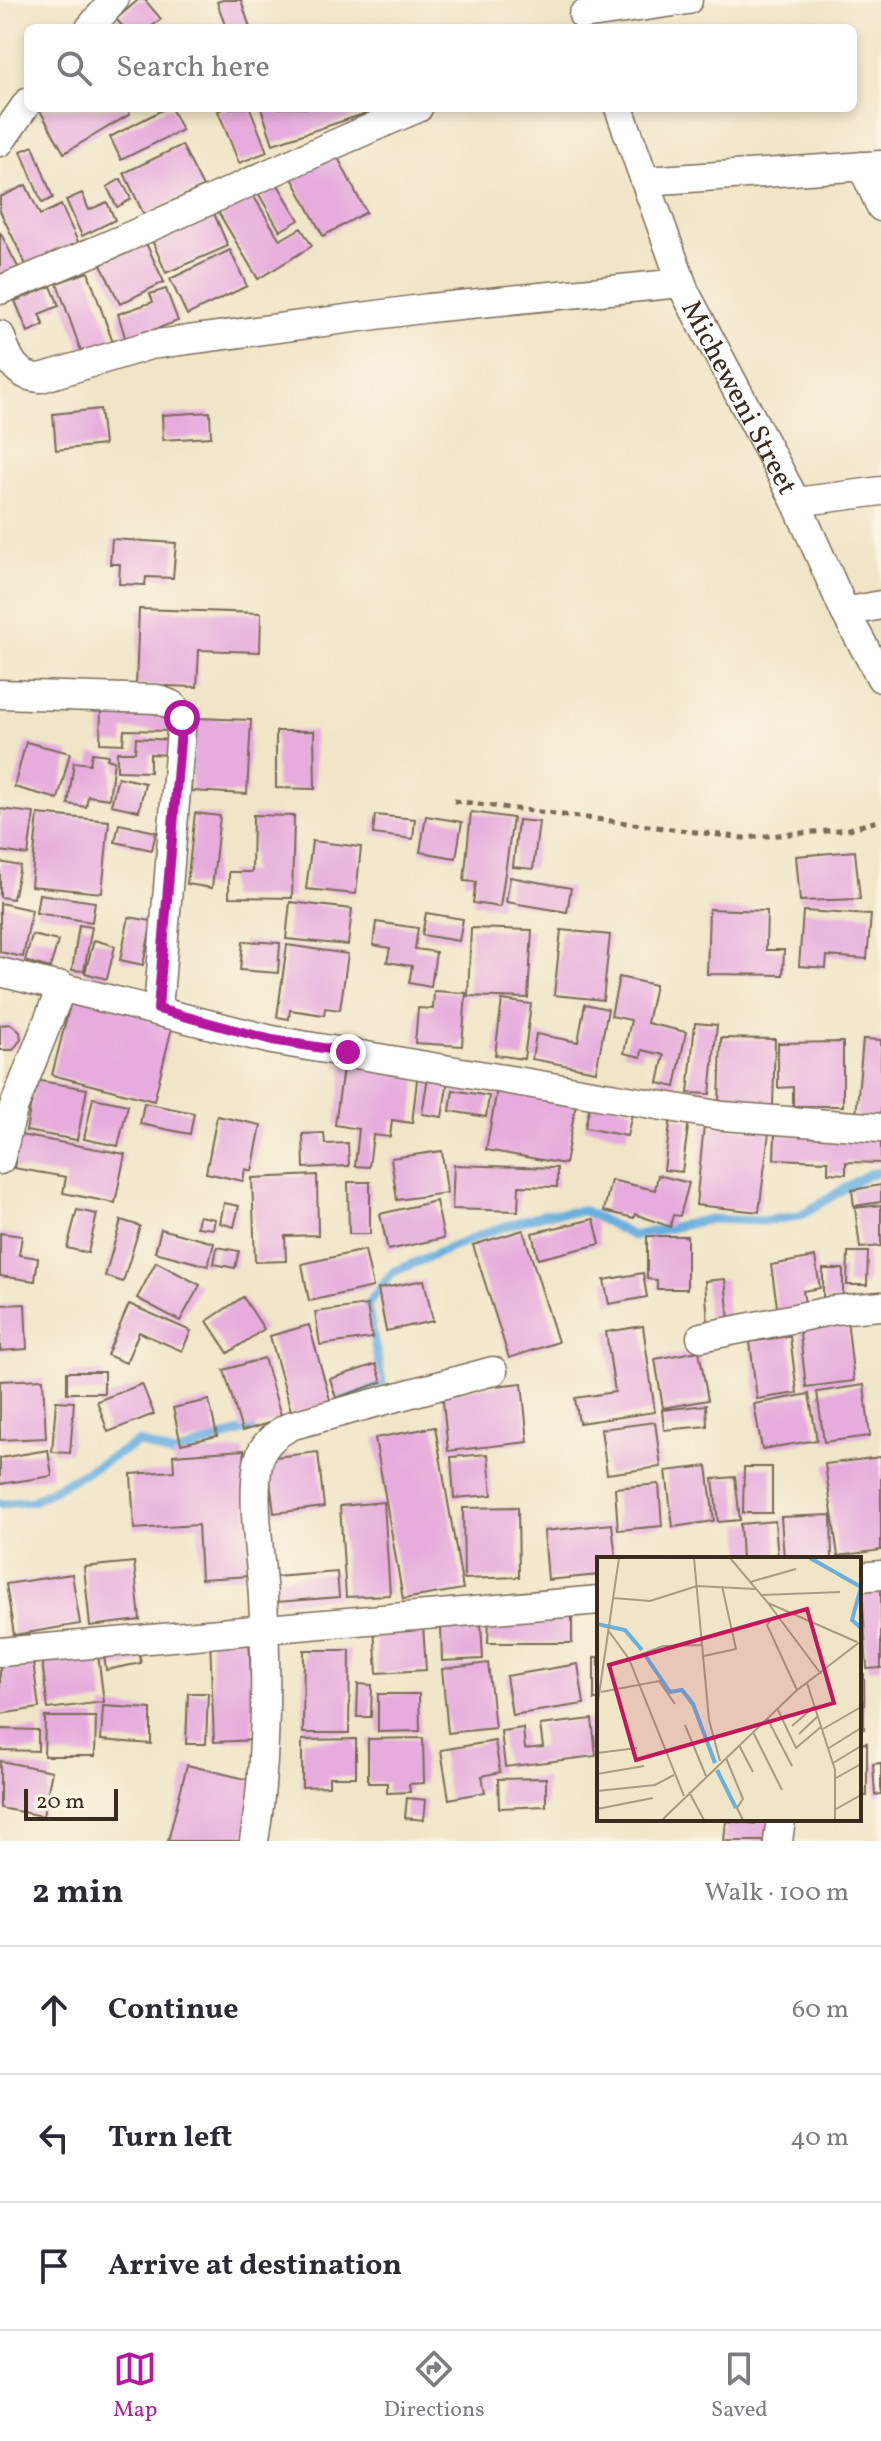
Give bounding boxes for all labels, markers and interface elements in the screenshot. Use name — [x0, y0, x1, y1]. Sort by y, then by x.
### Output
search box — [24, 24, 857, 112]
icon: search — [52, 46, 96, 90]
text: Search here — [116, 47, 270, 89]
street label: Micheweni Street — [671, 294, 806, 502]
route start — [164, 700, 200, 736]
route end — [330, 1034, 366, 1070]
inset map — [597, 1557, 861, 1821]
scale bar — [24, 1785, 118, 1821]
text: 20 m — [36, 1787, 85, 1818]
text: 2 min — [32, 1870, 124, 1917]
text: Walk · 100 m — [704, 1875, 849, 1911]
icon: ahead — [32, 1988, 76, 2032]
text: Continue — [108, 1989, 239, 2031]
text: 60 m — [792, 1992, 849, 2028]
icon: left — [32, 2116, 76, 2160]
text: Turn left — [108, 2117, 232, 2159]
text: 40 m — [790, 2120, 849, 2156]
icon: arrive — [32, 2244, 76, 2288]
text: Arrive at destination — [108, 2245, 402, 2287]
tab: Map — [113, 2347, 157, 2426]
tab: Directions — [384, 2347, 485, 2426]
tab: Saved — [711, 2347, 768, 2426]

